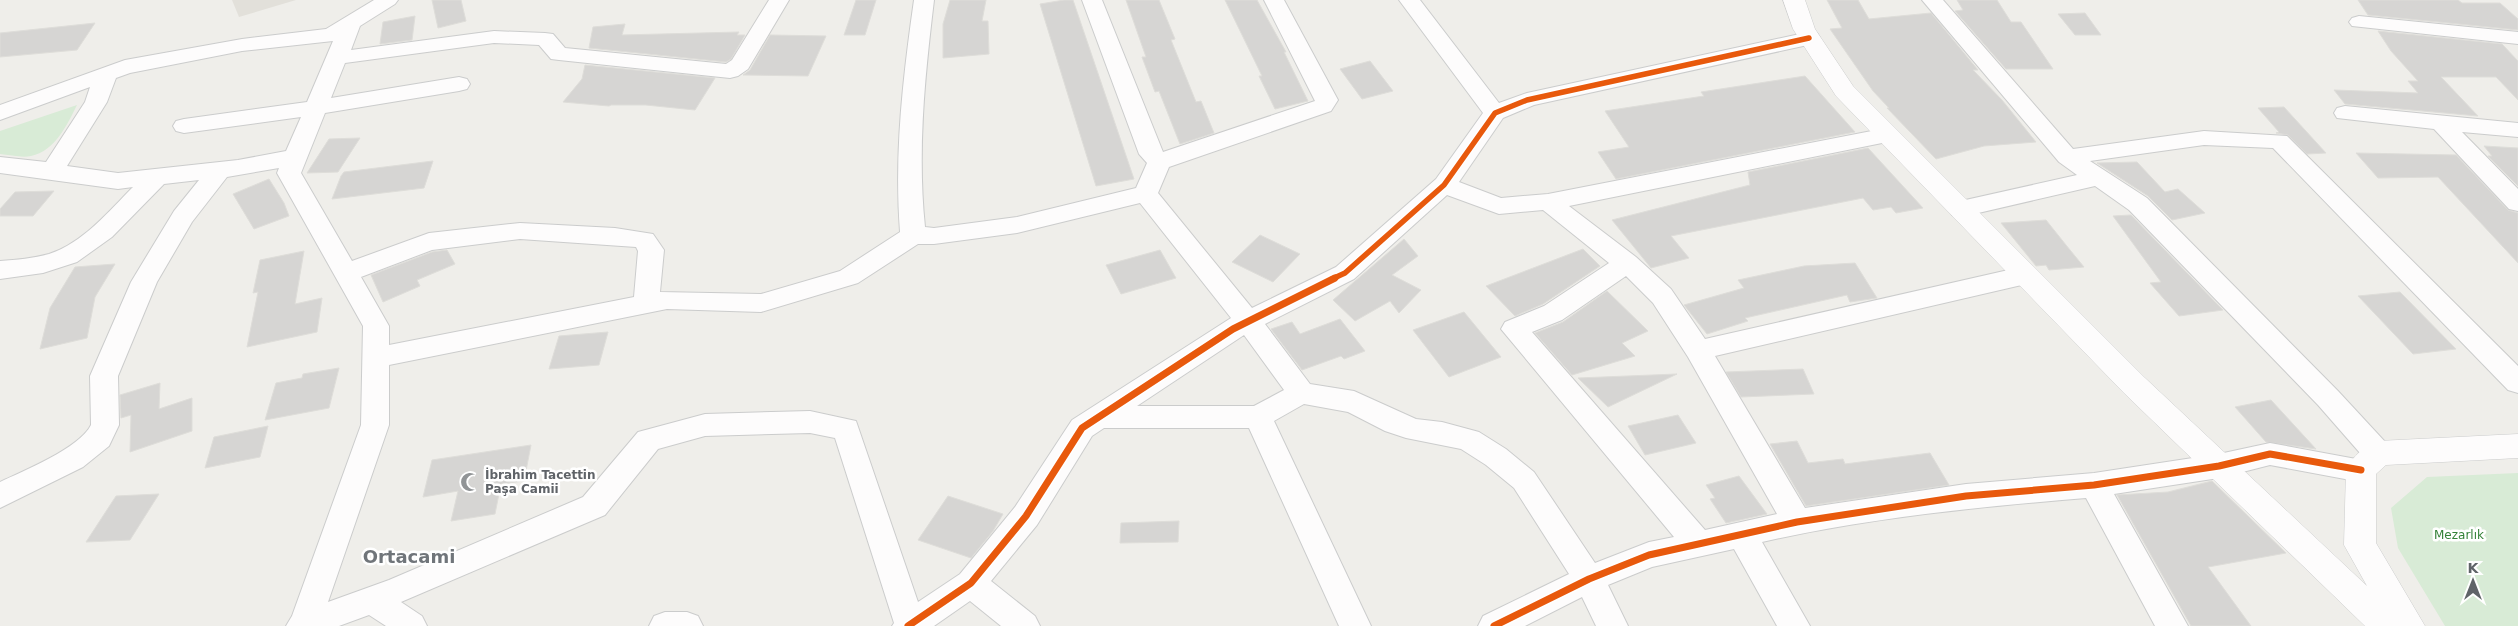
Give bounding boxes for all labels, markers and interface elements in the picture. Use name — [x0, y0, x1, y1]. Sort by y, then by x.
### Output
place label: İbrahim Tacettin Paşa Camii — [485, 467, 596, 496]
mosque icon: İbrahim Tacettin Paşa Camii — [459, 471, 481, 493]
park label: Mezarlık — [2434, 528, 2484, 542]
district label: Ortacami — [363, 546, 455, 567]
north arrow — [2448, 556, 2498, 606]
text: K — [2468, 560, 2480, 576]

